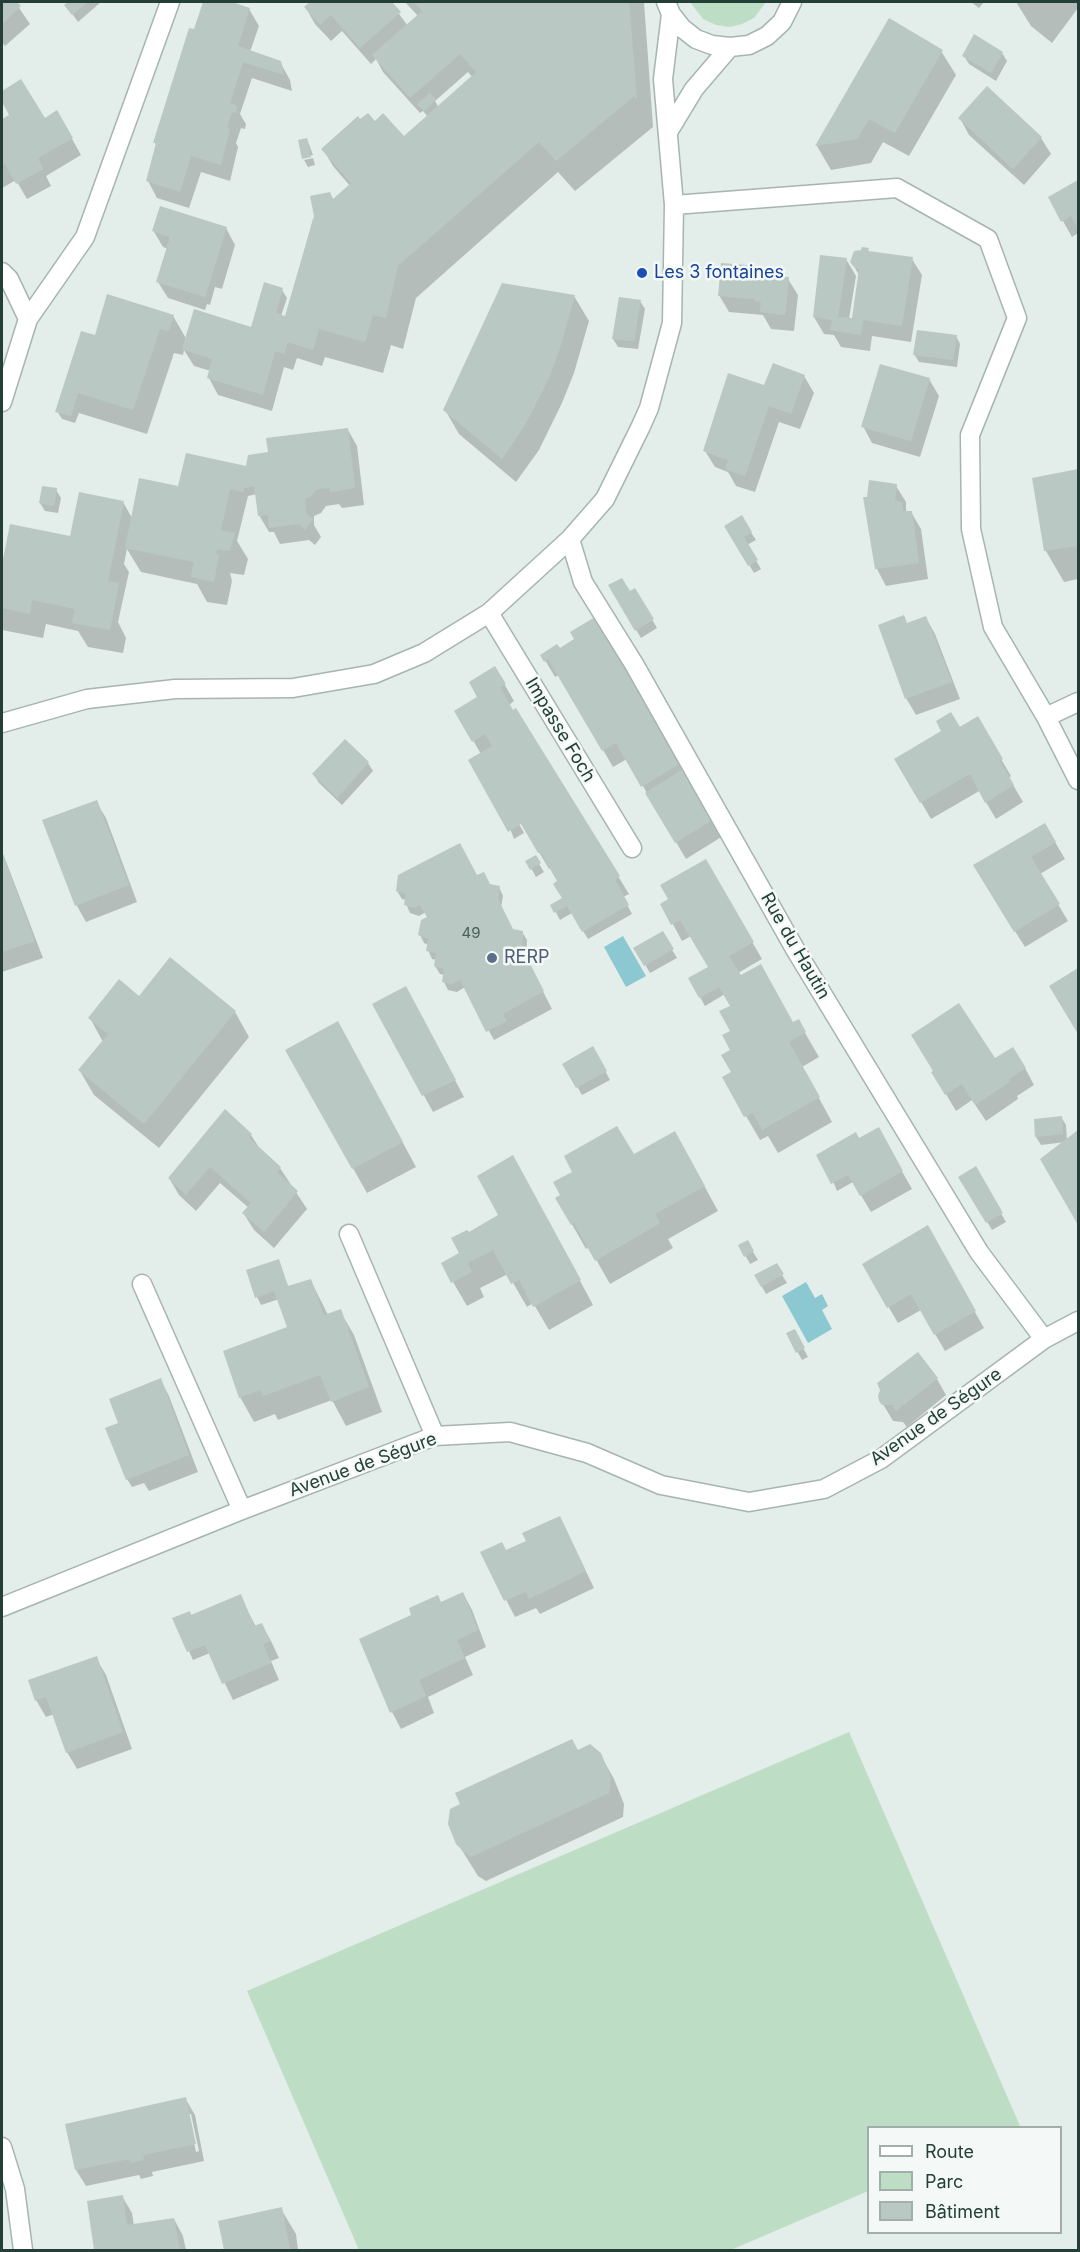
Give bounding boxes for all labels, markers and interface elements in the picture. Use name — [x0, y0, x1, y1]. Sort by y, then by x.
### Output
place label: Les 3 fontaines — [654, 262, 784, 284]
marker: Les 3 fontaines — [635, 266, 649, 280]
street label: Impasse Foch — [520, 674, 600, 786]
street label: Rue du Hautin — [756, 889, 834, 1003]
house number: 49 — [462, 924, 480, 942]
place label: RERP — [504, 947, 549, 969]
marker: RERP — [485, 951, 499, 965]
street label: Avenue de Ségure — [866, 1364, 1006, 1470]
street label: Avenue de Ségure — [286, 1428, 440, 1502]
legend — [867, 2126, 1062, 2234]
text: Route — [925, 2141, 974, 2162]
text: Parc — [925, 2171, 963, 2192]
text: Bâtiment — [925, 2201, 1000, 2222]

